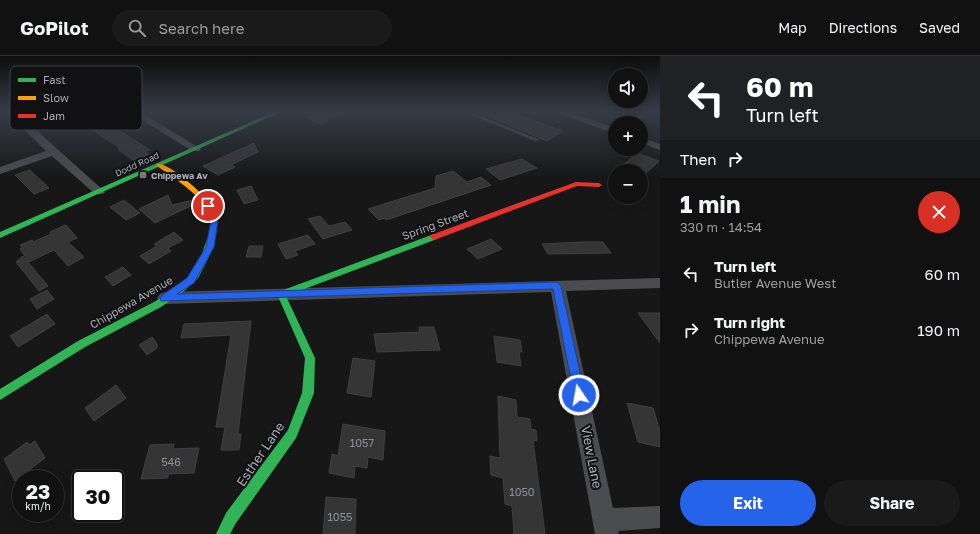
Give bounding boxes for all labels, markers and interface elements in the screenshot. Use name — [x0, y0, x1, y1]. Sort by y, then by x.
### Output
search box — [112, 10, 392, 46]
text: GoPilot — [20, 16, 88, 39]
icon: search — [126, 17, 148, 39]
text: Search here — [158, 19, 244, 37]
text: Map — [778, 19, 807, 36]
text: Directions — [829, 19, 897, 36]
text: Saved — [919, 19, 960, 36]
legend — [10, 66, 142, 130]
map controls — [608, 68, 648, 204]
button: sound — [608, 68, 648, 108]
text: 60 m — [746, 70, 813, 103]
icon: left — [680, 72, 732, 124]
text: Fast — [43, 73, 66, 86]
text: Slow — [43, 91, 69, 104]
text: Turn left — [746, 104, 819, 126]
text: Jam — [43, 109, 65, 122]
button: + — [608, 116, 648, 156]
icon: right — [724, 148, 746, 170]
street label: Dodd Road — [113, 149, 161, 179]
text: Then — [680, 150, 716, 168]
button: − — [608, 164, 648, 204]
marker: Chippewa Av — [138, 170, 148, 180]
place label: Chippewa Av — [151, 170, 208, 181]
pin — [191, 189, 225, 223]
text: 1 min — [680, 189, 740, 218]
button: close — [918, 191, 960, 233]
icon: arrive — [197, 195, 219, 217]
street label: Spring Street — [400, 206, 470, 242]
text: 330 m · 14:54 — [680, 219, 762, 235]
text: Turn left — [714, 257, 776, 275]
icon: left — [680, 263, 702, 285]
text: 60 m — [925, 265, 960, 283]
street label: Chippewa Avenue — [87, 273, 175, 331]
text: Butler Avenue West — [714, 275, 836, 291]
text: Turn right — [714, 313, 785, 331]
icon: right — [680, 319, 702, 341]
text: 190 m — [917, 321, 960, 339]
text: Chippewa Avenue — [714, 331, 824, 347]
position arrow — [558, 374, 600, 416]
street label: Esther Lane — [233, 419, 287, 489]
street label: View Lane — [578, 424, 606, 490]
house number: 1057 — [350, 436, 374, 449]
house number: 546 — [161, 455, 181, 468]
speed limit sign: 30 — [72, 470, 124, 522]
text: 23 — [26, 479, 50, 503]
button: Exit — [680, 480, 816, 526]
button: Share — [824, 480, 960, 526]
house number: 1050 — [509, 485, 535, 498]
text: km/h — [25, 500, 51, 512]
house number: 1055 — [328, 510, 352, 523]

